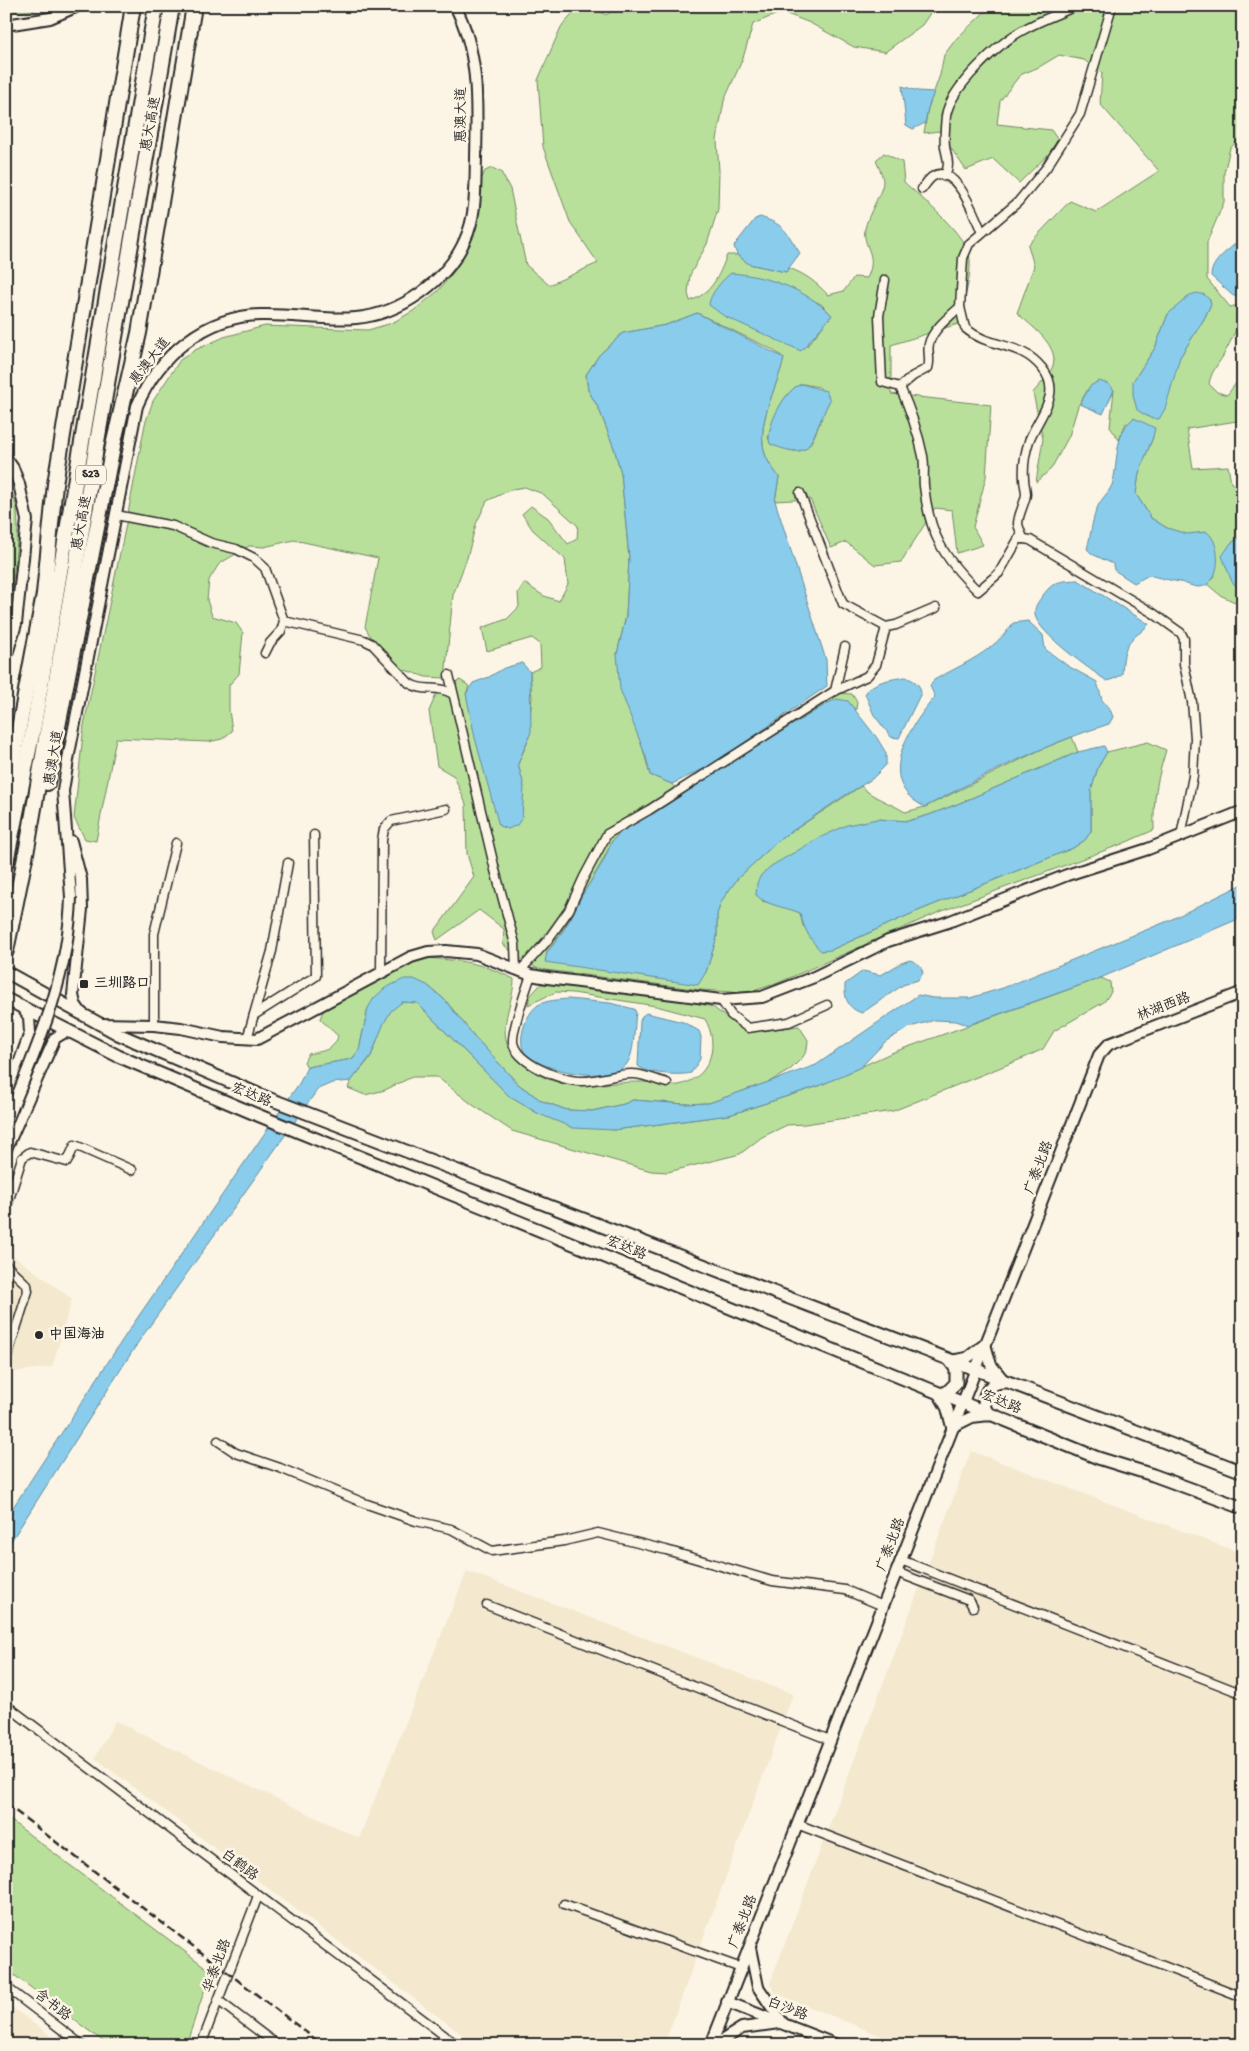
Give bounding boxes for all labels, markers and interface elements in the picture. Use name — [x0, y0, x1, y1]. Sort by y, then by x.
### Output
street label: 惠澳大道 — [454, 87, 471, 143]
street label: 惠大高速 — [138, 95, 165, 153]
street label: 惠澳大道 — [127, 335, 175, 389]
road number: S23 — [76, 466, 106, 484]
street label: 惠大高速 — [69, 494, 96, 552]
street label: 惠澳大道 — [42, 729, 68, 787]
place label: 三圳路口 — [94, 975, 150, 993]
marker: 三圳路口 — [78, 978, 90, 990]
street label: 林湖西路 — [1134, 989, 1193, 1026]
street label: 宏达路 — [228, 1079, 274, 1112]
street label: 广泰北路 — [1021, 1138, 1058, 1197]
street label: 宏达路 — [603, 1232, 649, 1265]
place label: 中国海油 — [49, 1326, 105, 1344]
marker: 中国海油 — [33, 1329, 45, 1341]
street label: 宏达路 — [978, 1386, 1024, 1419]
street label: 广泰北路 — [873, 1515, 910, 1574]
street label: 白鹤路 — [217, 1846, 261, 1885]
street label: 广泰北路 — [725, 1892, 762, 1951]
street label: 华泰北路 — [199, 1936, 236, 1995]
street label: 含书路 — [30, 1986, 74, 2026]
street label: 白沙路 — [764, 1994, 810, 2025]

